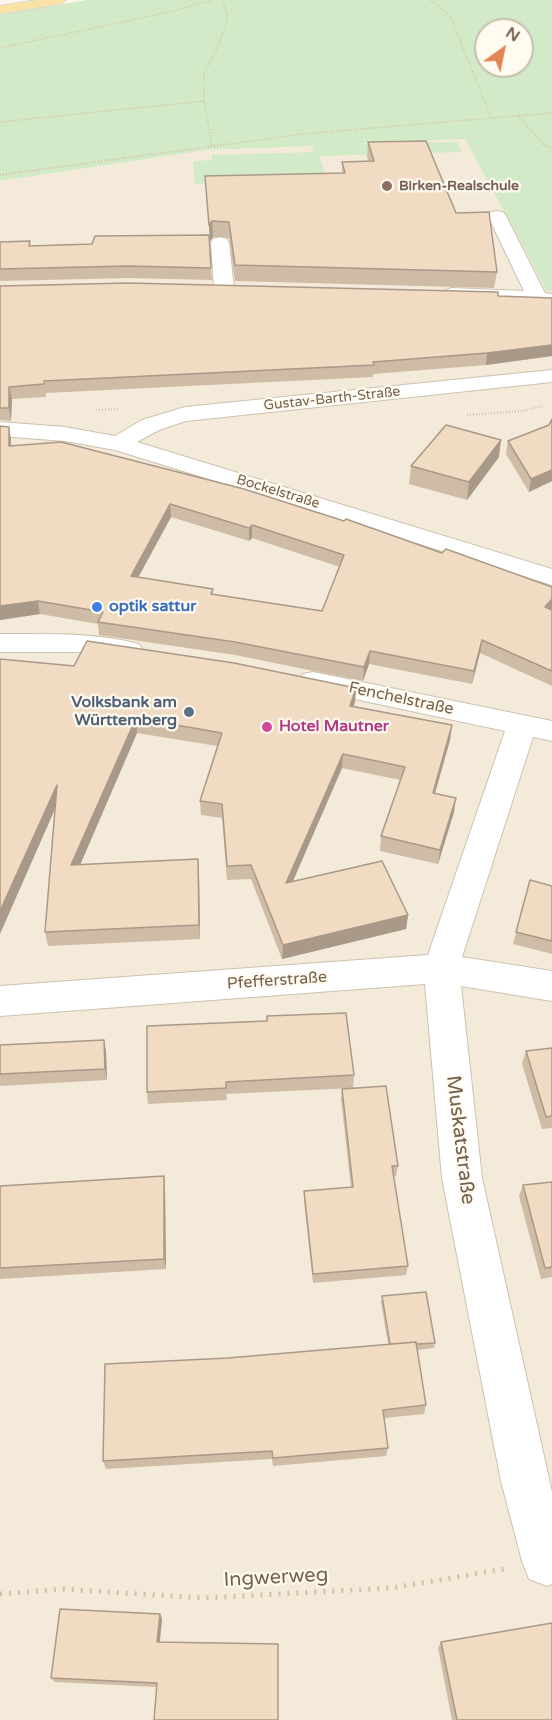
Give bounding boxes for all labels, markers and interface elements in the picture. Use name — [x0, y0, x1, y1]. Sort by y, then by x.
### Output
north arrow — [474, 18, 534, 78]
text: N — [502, 23, 524, 46]
place label: Birken-Realschule — [399, 178, 519, 194]
marker: Birken-Realschule — [380, 179, 394, 193]
street label: Gustav-Barth-Straße — [263, 383, 401, 415]
street label: Bockelstraße — [234, 471, 322, 513]
place label: optik sattur — [109, 597, 196, 617]
marker: optik sattur — [90, 600, 104, 614]
street label: Fenchelstraße — [347, 679, 455, 719]
place label: Volksbank am Württemberg — [71, 693, 177, 731]
marker: Volksbank am Württemberg — [182, 705, 196, 719]
place label: Hotel Mautner — [279, 717, 389, 737]
marker: Hotel Mautner — [260, 720, 274, 734]
street label: Pfefferstraße — [226, 968, 328, 994]
street label: Muskatstraße — [440, 1074, 480, 1206]
street label: Ingwerweg — [223, 1563, 329, 1593]

